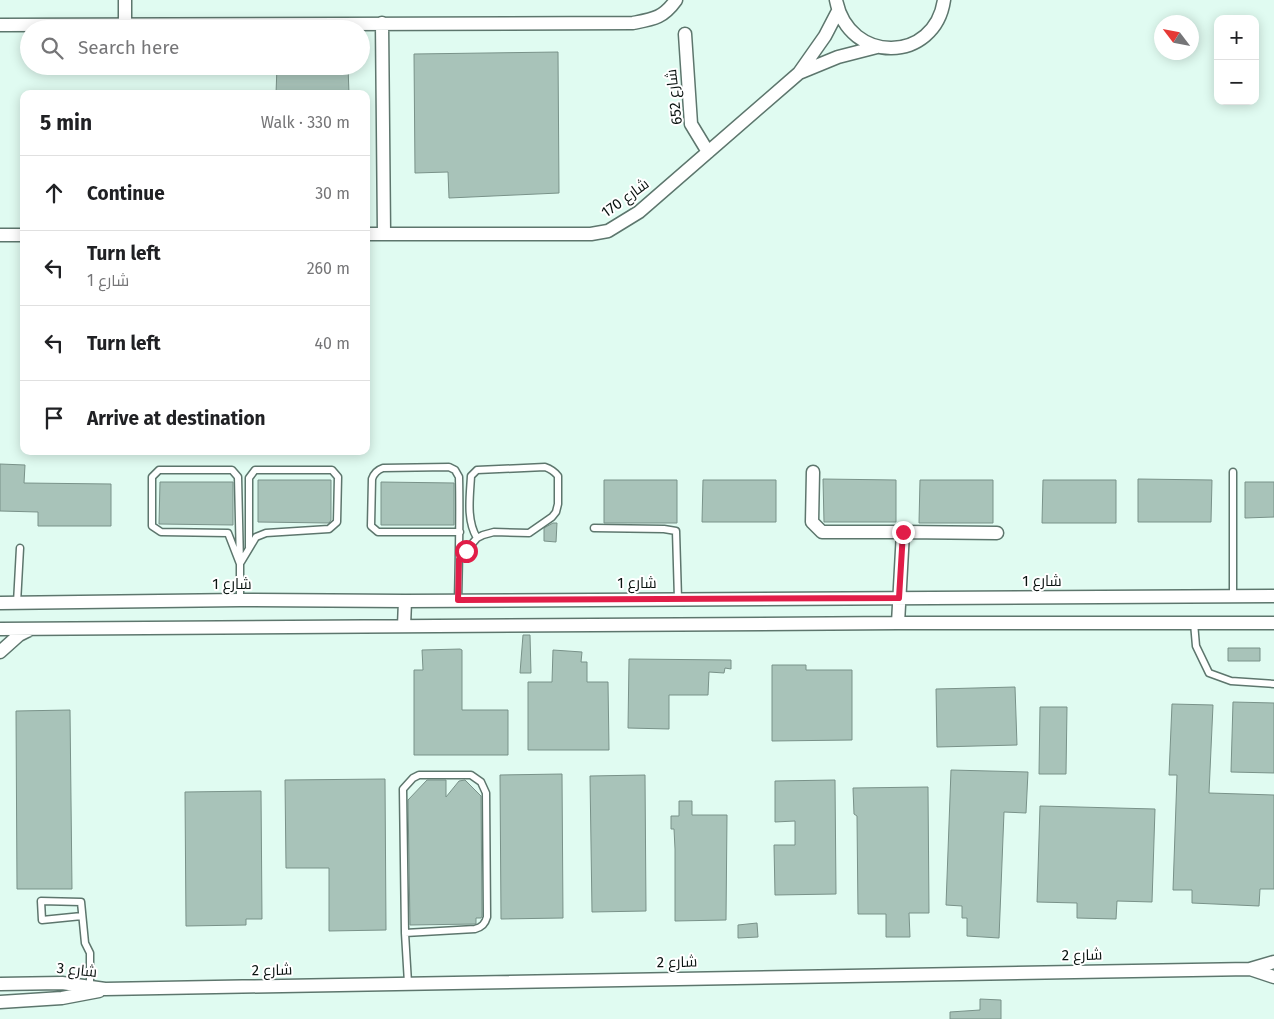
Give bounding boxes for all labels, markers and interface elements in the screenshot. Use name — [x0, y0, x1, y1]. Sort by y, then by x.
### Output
north arrow — [1154, 15, 1199, 60]
map controls — [1214, 15, 1259, 105]
button: + — [1214, 15, 1259, 60]
search box — [20, 20, 370, 75]
icon: search — [38, 34, 66, 62]
text: Search here — [78, 36, 179, 59]
button: − — [1214, 60, 1259, 105]
street label: شارع 652 — [662, 68, 688, 126]
text: 5 min — [40, 110, 92, 136]
text: Walk · 330 m — [261, 113, 350, 132]
street label: شارع 170 — [598, 175, 653, 223]
icon: ahead — [40, 179, 68, 207]
text: Continue — [87, 182, 165, 205]
text: 30 m — [315, 184, 350, 203]
text: Turn left — [87, 242, 161, 265]
icon: left — [40, 254, 68, 282]
text: 260 m — [307, 259, 350, 278]
text: شارع 1 — [87, 271, 129, 290]
icon: left — [40, 329, 68, 357]
text: Turn left — [87, 332, 161, 355]
text: 40 m — [315, 334, 350, 353]
icon: arrive — [40, 404, 68, 432]
text: Arrive at destination — [87, 407, 266, 430]
route end — [892, 521, 915, 544]
route start — [455, 540, 478, 563]
street label: شارع 1 — [1022, 572, 1062, 592]
street label: شارع 1 — [617, 574, 657, 594]
street label: شارع 1 — [212, 575, 252, 595]
street label: شارع 2 — [1062, 946, 1102, 966]
street label: شارع 2 — [657, 953, 697, 973]
street label: شارع 3 — [56, 959, 98, 983]
street label: شارع 2 — [252, 961, 292, 981]

